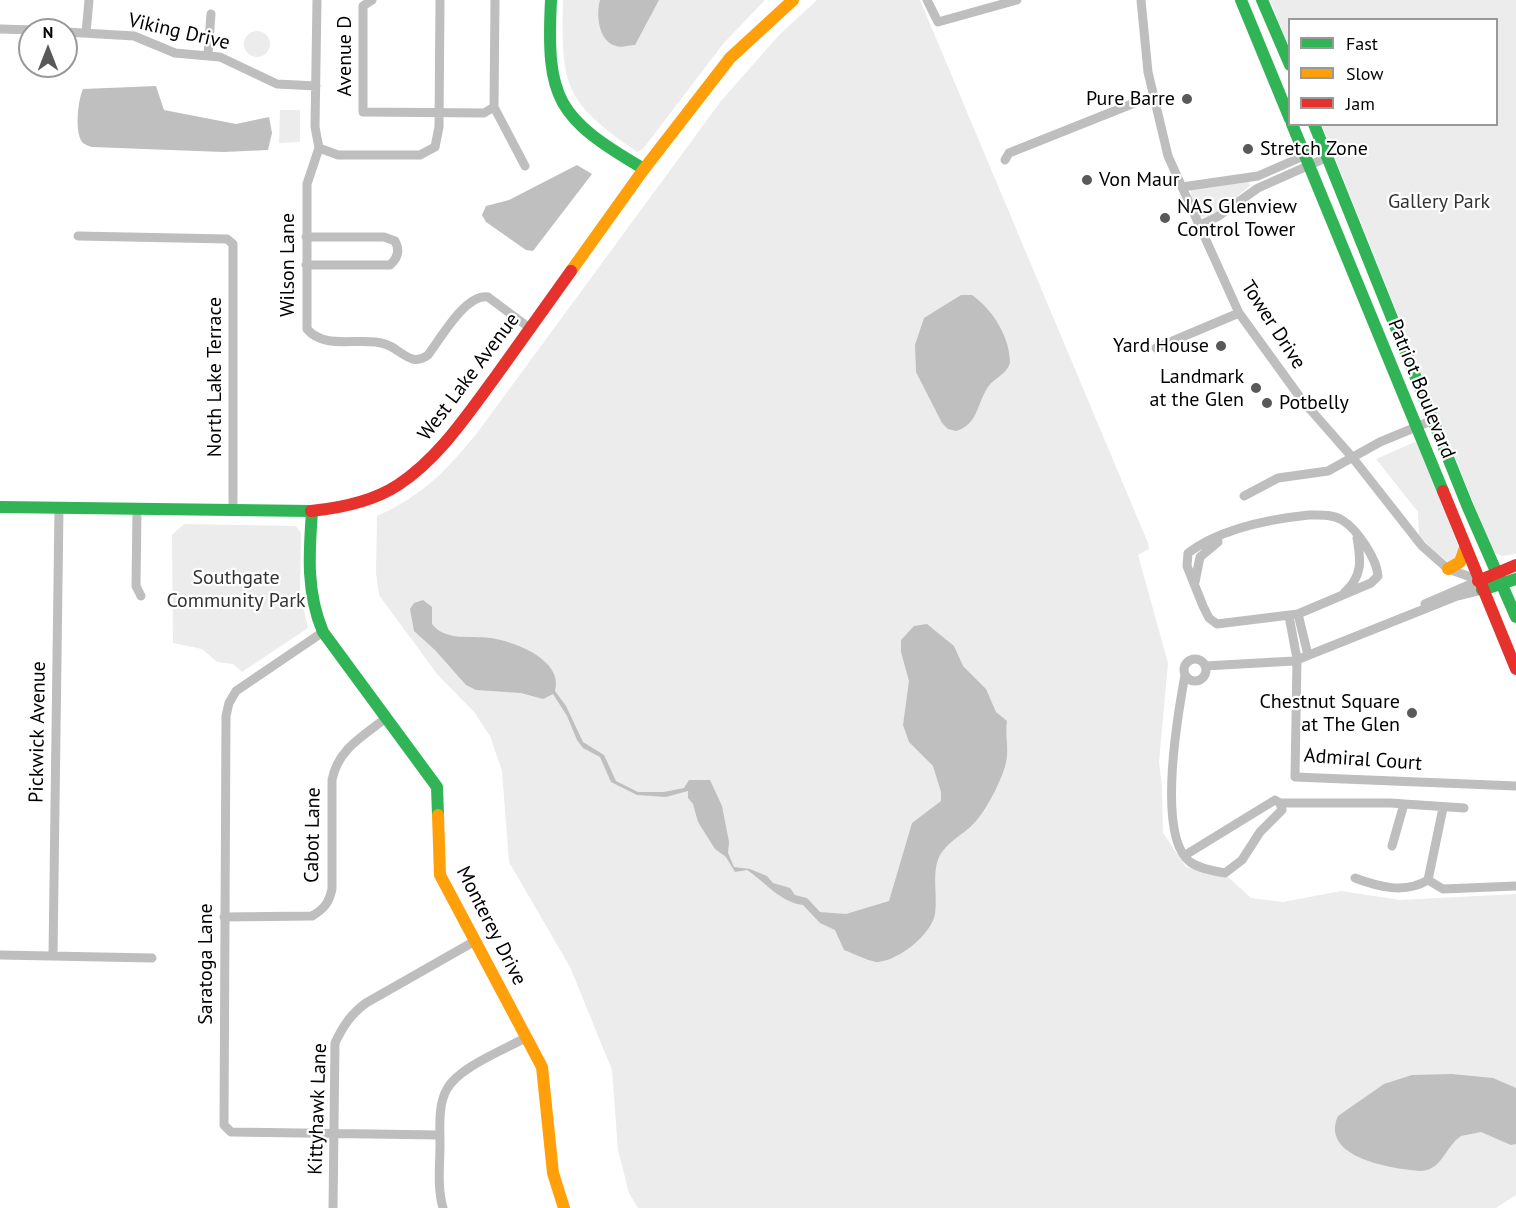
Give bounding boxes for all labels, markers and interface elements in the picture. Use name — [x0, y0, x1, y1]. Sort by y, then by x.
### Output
street label: Viking Drive — [126, 9, 232, 55]
street label: Avenue D — [333, 16, 357, 96]
north arrow — [18, 18, 78, 78]
legend — [1288, 18, 1498, 126]
text: N — [43, 22, 53, 42]
text: Fast — [1346, 32, 1378, 55]
text: Slow — [1346, 62, 1384, 85]
place label: Pure Barre — [1086, 87, 1175, 111]
marker: Pure Barre — [1180, 92, 1194, 106]
text: Jam — [1346, 92, 1375, 115]
place label: Stretch Zone — [1260, 137, 1368, 161]
marker: Stretch Zone — [1241, 142, 1255, 156]
place label: Von Maur — [1099, 168, 1180, 192]
marker: Von Maur — [1080, 173, 1094, 187]
park label: Gallery Park — [1388, 190, 1490, 214]
place label: NAS Glenview Control Tower — [1177, 195, 1297, 242]
marker: NAS Glenview Control Tower — [1158, 211, 1172, 225]
street label: Wilson Lane — [276, 213, 300, 317]
street label: Tower Drive — [1236, 276, 1310, 374]
street label: North Lake Terrace — [203, 297, 227, 457]
street label: West Lake Avenue — [413, 308, 525, 446]
street label: Patriot Boulevard — [1382, 316, 1460, 462]
place label: Yard House — [1113, 334, 1209, 358]
marker: Yard House — [1214, 339, 1228, 353]
place label: Landmark at the Glen — [1150, 365, 1244, 412]
marker: Landmark at the Glen — [1249, 381, 1263, 395]
place label: Potbelly — [1279, 391, 1349, 415]
marker: Potbelly — [1260, 396, 1274, 410]
park label: Southgate Community Park — [166, 566, 306, 613]
street label: Pickwick Avenue — [25, 661, 51, 803]
place label: Chestnut Square at The Glen — [1259, 690, 1400, 737]
marker: Chestnut Square at The Glen — [1405, 706, 1419, 720]
street label: Admiral Court — [1303, 744, 1423, 776]
street label: Cabot Lane — [300, 787, 326, 883]
street label: Monterey Drive — [451, 863, 531, 989]
street label: Saratoga Lane — [194, 903, 218, 1025]
street label: Kittyhawk Lane — [304, 1043, 332, 1175]

